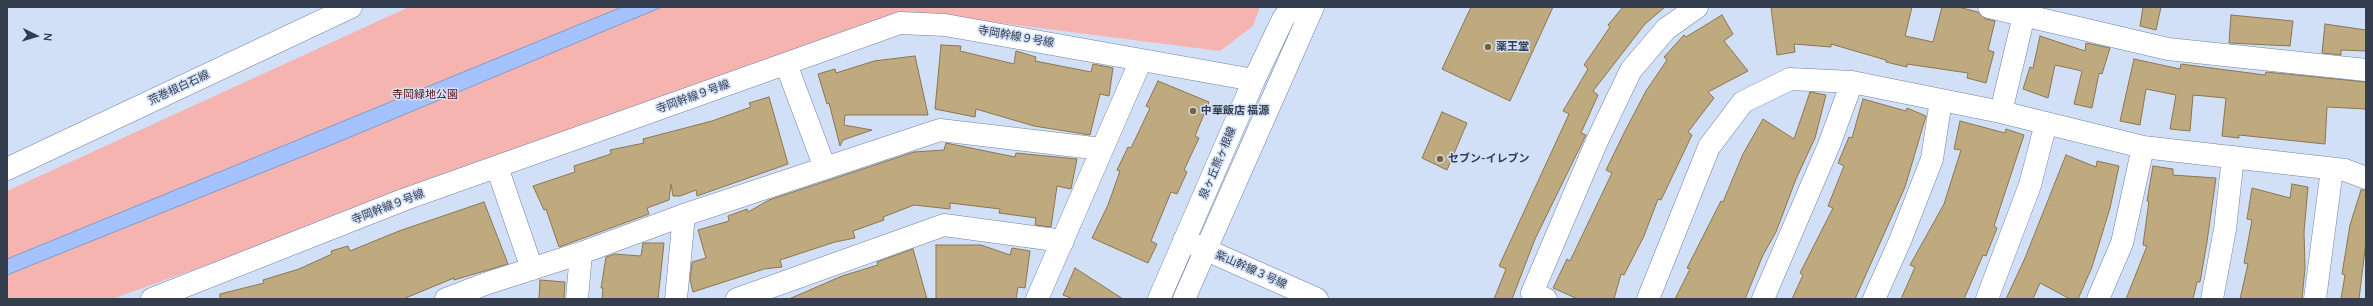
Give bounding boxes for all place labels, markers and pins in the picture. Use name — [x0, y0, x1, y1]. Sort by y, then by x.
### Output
place label: 薬王堂 — [1496, 40, 1529, 54]
marker: 薬王堂 — [1483, 42, 1493, 52]
place label: 中華飯店 福源 — [1201, 104, 1269, 118]
marker: 中華飯店 福源 — [1188, 106, 1198, 116]
place label: セブン-イレブン — [1448, 152, 1530, 166]
marker: セブン-イレブン — [1435, 154, 1445, 164]

